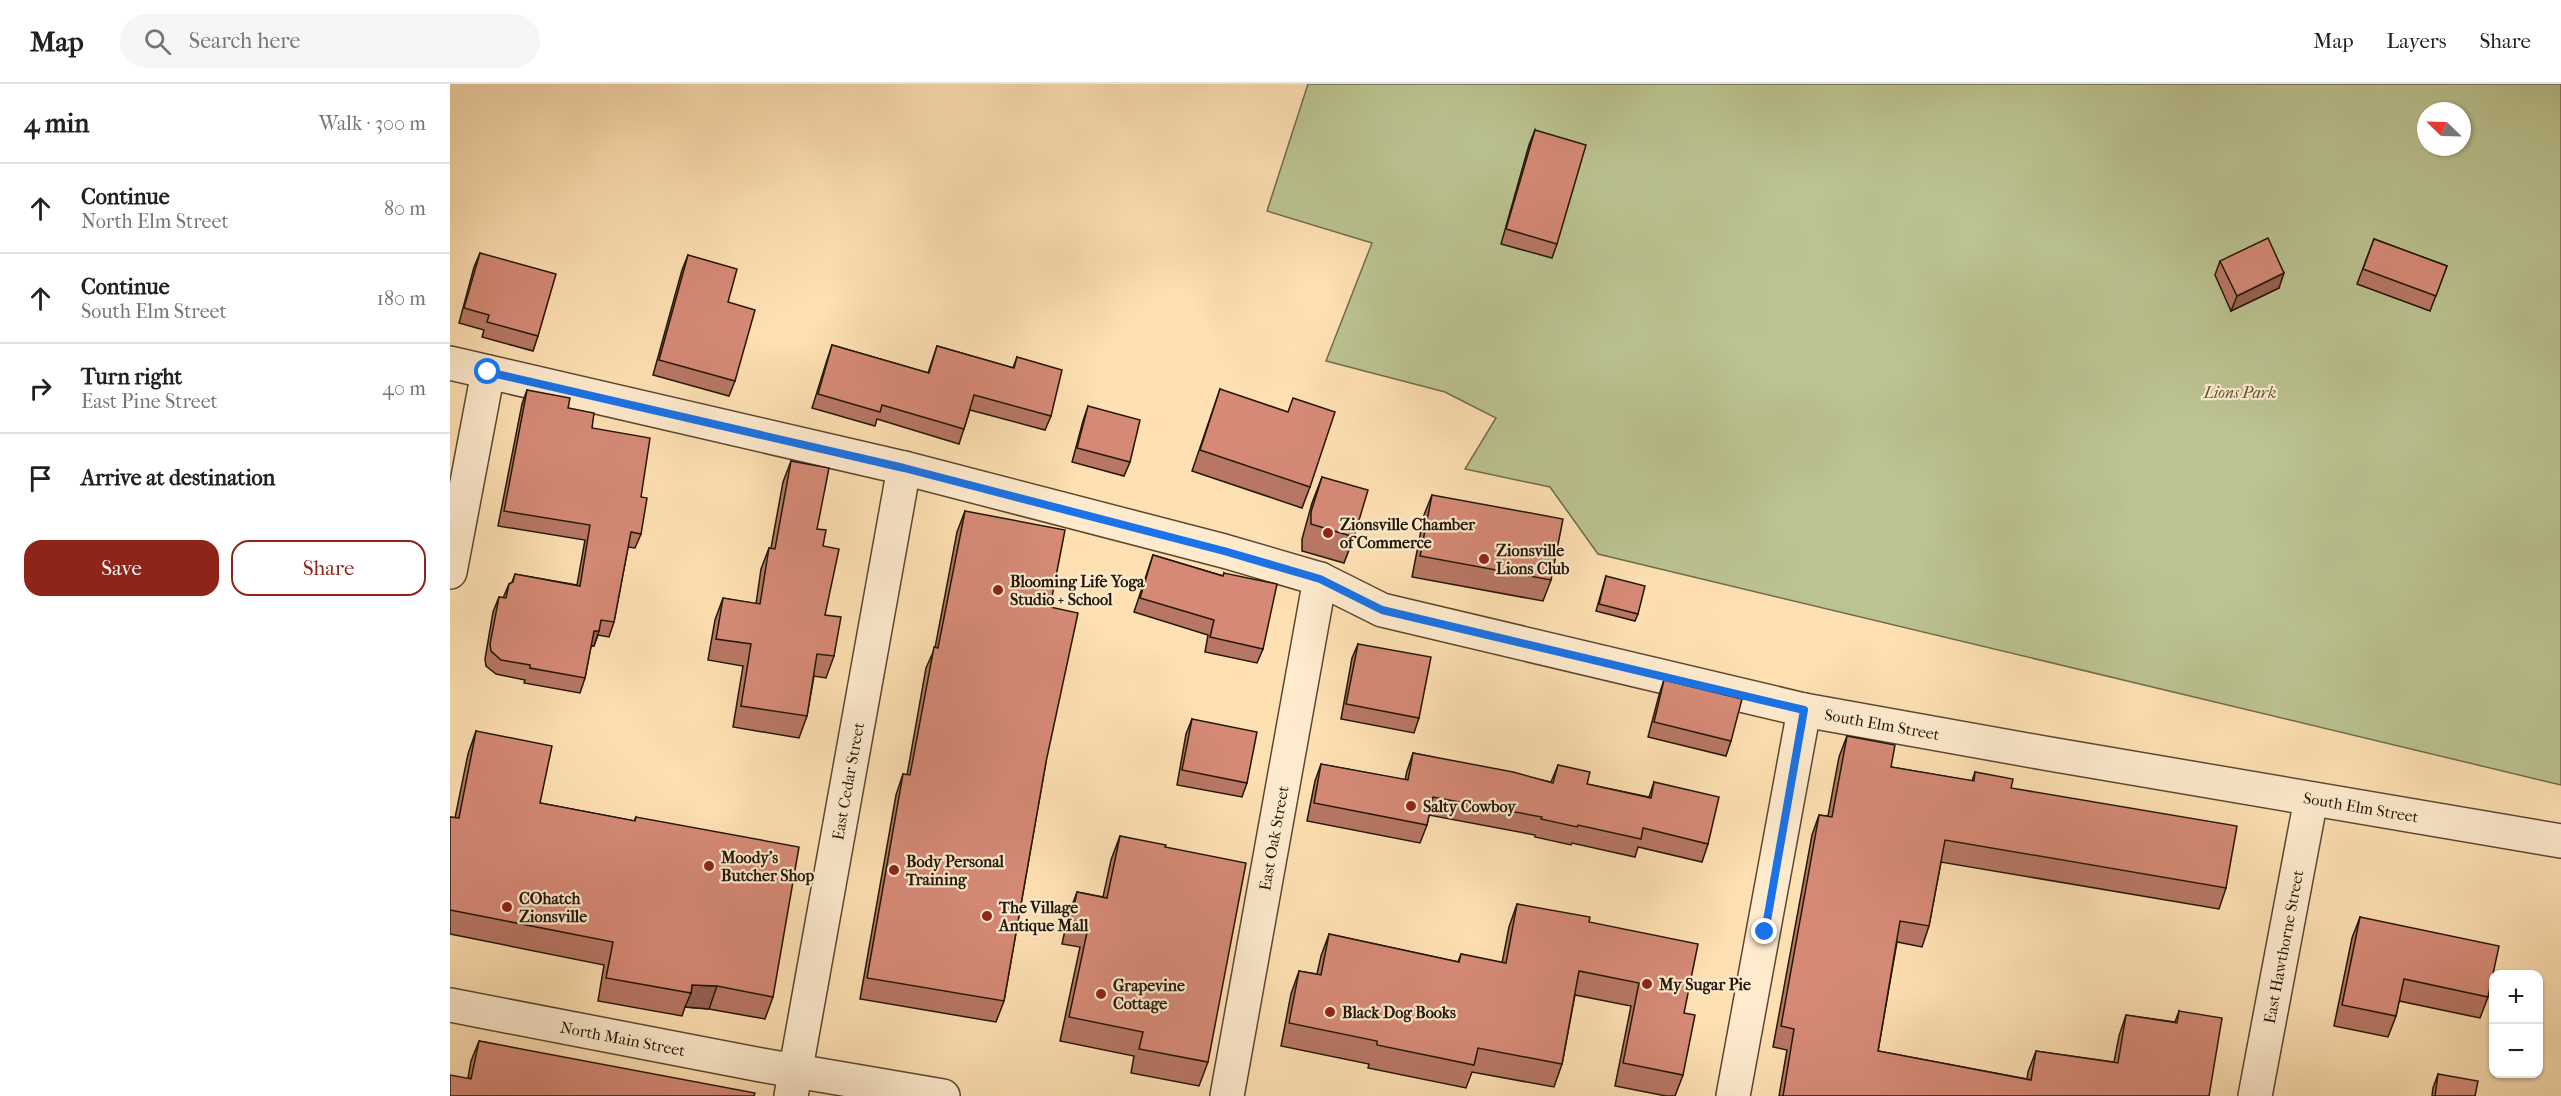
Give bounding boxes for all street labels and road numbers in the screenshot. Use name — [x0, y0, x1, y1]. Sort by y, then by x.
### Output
street label: South Elm Street — [1823, 705, 1941, 744]
street label: East Cedar Street — [828, 720, 868, 842]
street label: East Oak Street — [1255, 784, 1293, 892]
street label: South Elm Street — [2302, 788, 2420, 827]
street label: East Hawthorne Street — [2260, 868, 2308, 1025]
street label: North Main Street — [559, 1018, 687, 1060]

